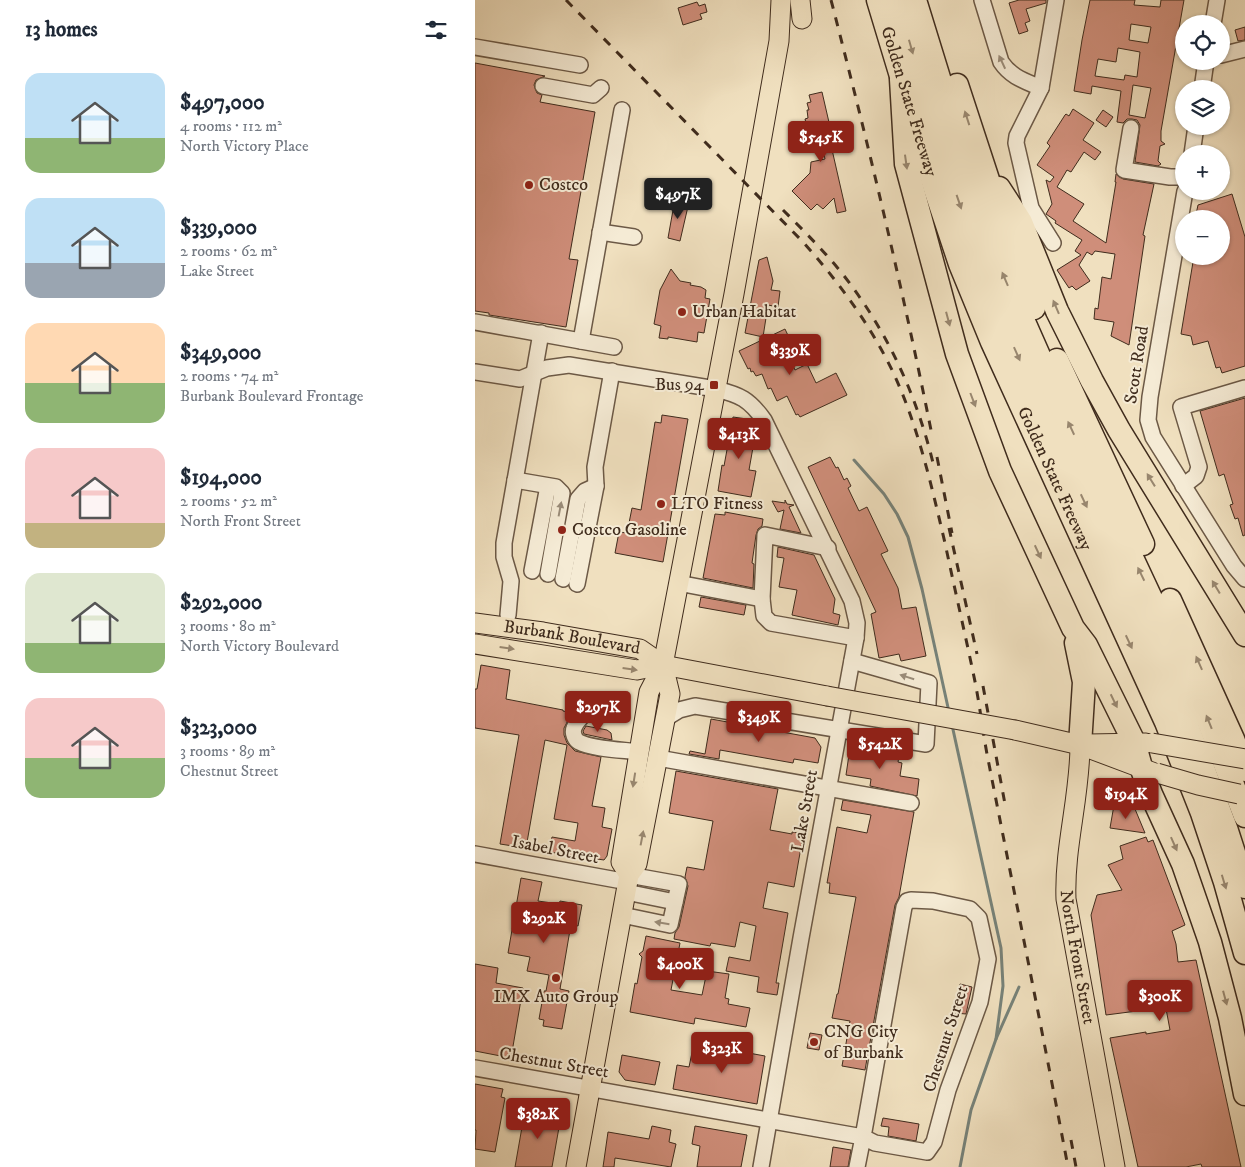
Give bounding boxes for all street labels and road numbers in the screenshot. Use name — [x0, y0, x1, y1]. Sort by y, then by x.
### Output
street label: Golden State Freeway — [876, 24, 942, 180]
street label: Scott Road — [1120, 324, 1154, 406]
street label: Golden State Freeway — [1012, 403, 1097, 554]
street label: Burbank Boulevard — [502, 616, 642, 660]
street label: Lake Street — [787, 768, 823, 854]
street label: Isabel Street — [509, 831, 601, 869]
street label: North Front Street — [1055, 890, 1100, 1026]
street label: Chestnut Street — [918, 983, 974, 1095]
street label: Chestnut Street — [498, 1043, 611, 1083]

